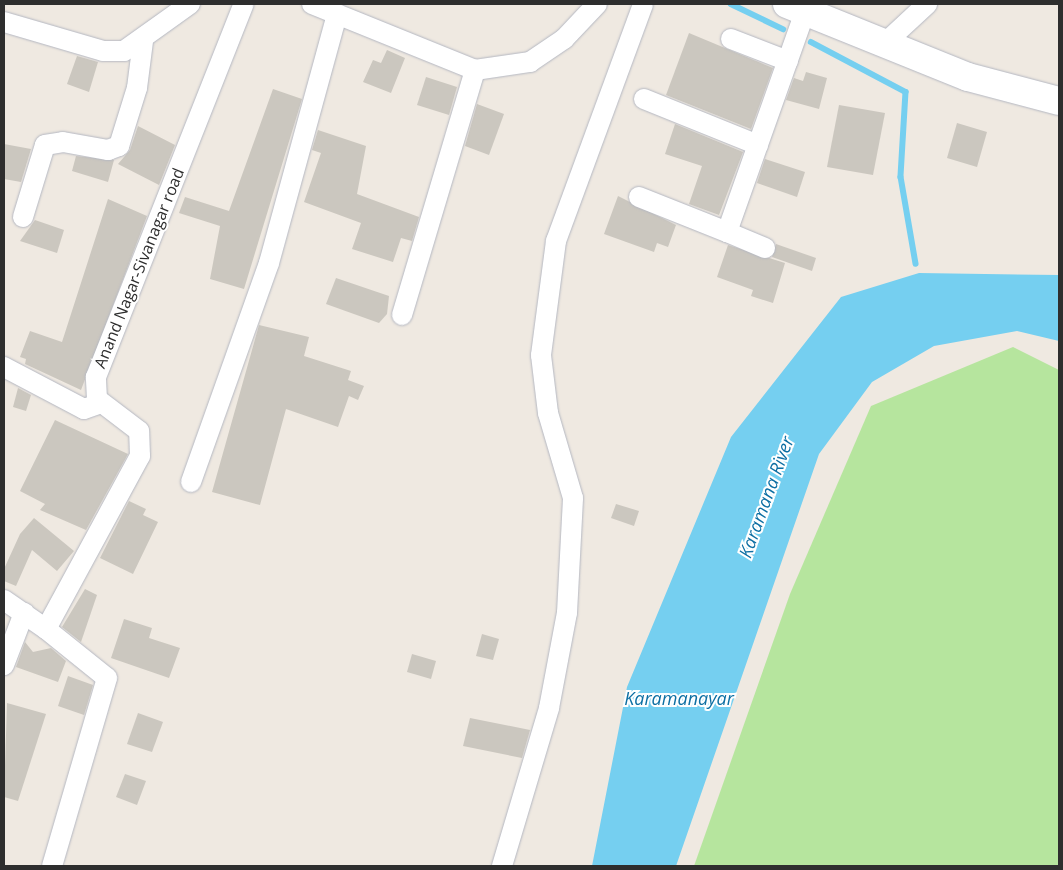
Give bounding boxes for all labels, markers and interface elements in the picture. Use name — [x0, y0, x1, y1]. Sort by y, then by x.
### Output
street label: Anand Nagar-Sivanagar road — [90, 165, 188, 371]
water label: Karamana River — [734, 433, 798, 561]
water label: Karamanayar — [624, 687, 734, 709]

